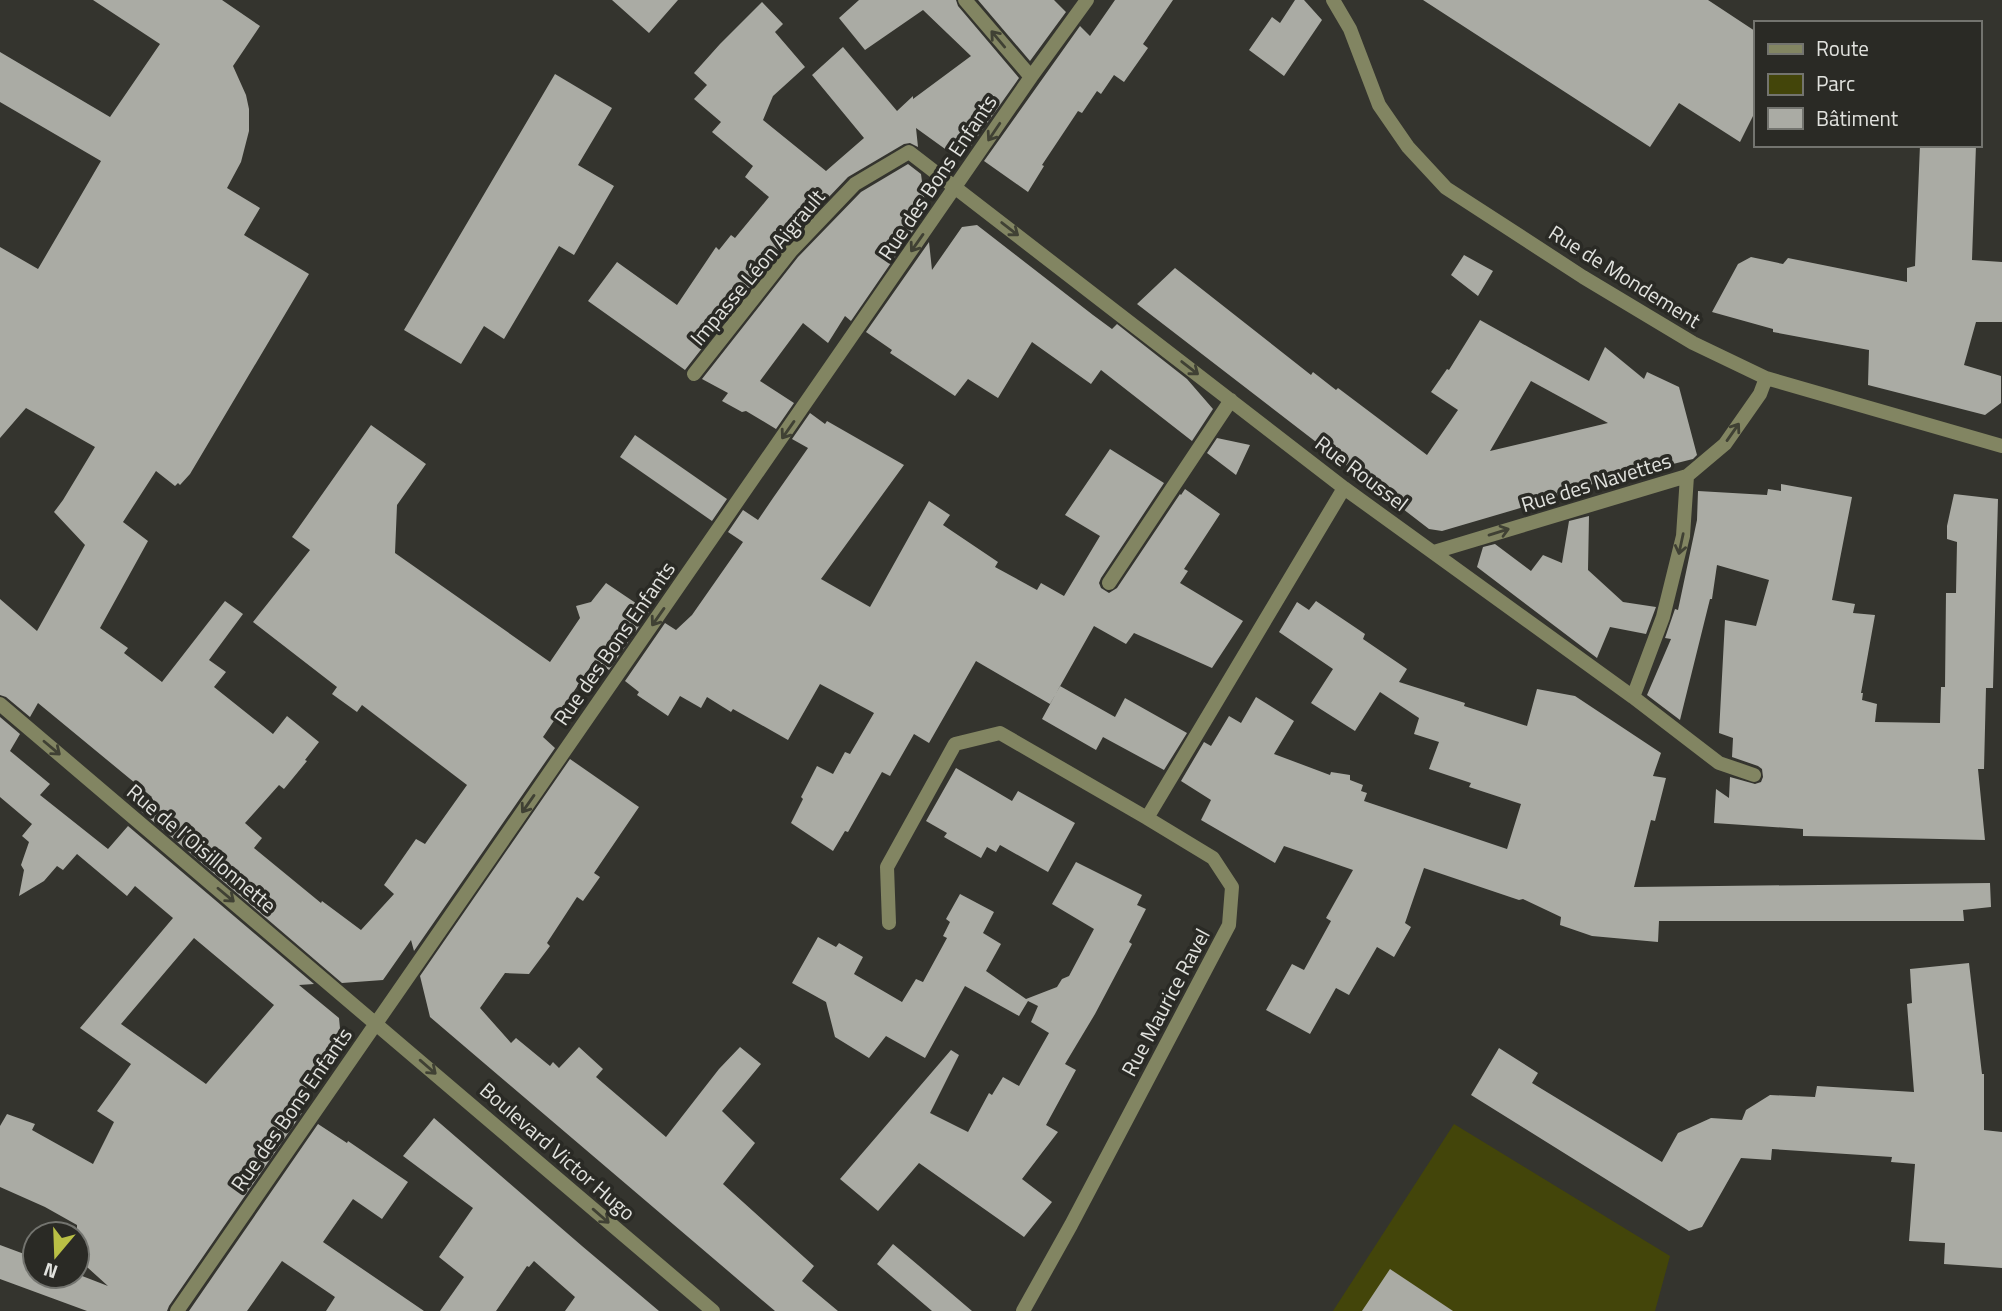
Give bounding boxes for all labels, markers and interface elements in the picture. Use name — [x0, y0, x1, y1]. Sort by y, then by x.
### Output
legend — [1754, 21, 1981, 147]
one-way arrow — [990, 30, 1006, 48]
text: Route — [1816, 32, 1869, 64]
text: Parc — [1816, 67, 1855, 99]
street label: Rue des Bons Enfants — [870, 88, 1004, 266]
text: Bâtiment — [1816, 102, 1899, 134]
one-way arrow — [986, 122, 1001, 141]
street label: Impasse Léon Aigrault — [682, 181, 833, 352]
street label: Rue de Mondement — [1543, 216, 1708, 336]
one-way arrow — [1000, 222, 1019, 237]
one-way arrow — [910, 233, 924, 252]
one-way arrow — [1180, 361, 1199, 376]
one-way arrow — [781, 420, 795, 439]
one-way arrow — [1726, 423, 1740, 442]
street label: Rue Roussel — [1309, 427, 1415, 519]
street label: Rue des Navettes — [1517, 444, 1675, 520]
one-way arrow — [1488, 525, 1510, 538]
one-way arrow — [1673, 532, 1687, 555]
street label: Rue des Bons Enfants — [545, 554, 683, 732]
one-way arrow — [651, 607, 665, 626]
one-way arrow — [43, 740, 61, 756]
street label: Rue de l’Oisillonnette — [120, 776, 284, 920]
one-way arrow — [521, 794, 535, 813]
one-way arrow — [216, 887, 234, 903]
street label: Rue Maurice Ravel — [1113, 922, 1217, 1082]
street label: Rue des Bons Enfants — [222, 1020, 360, 1198]
one-way arrow — [419, 1060, 437, 1075]
street label: Boulevard Victor Hugo — [473, 1074, 643, 1228]
one-way arrow — [592, 1208, 610, 1223]
north arrow — [21, 1220, 91, 1290]
text: N — [39, 1256, 61, 1287]

